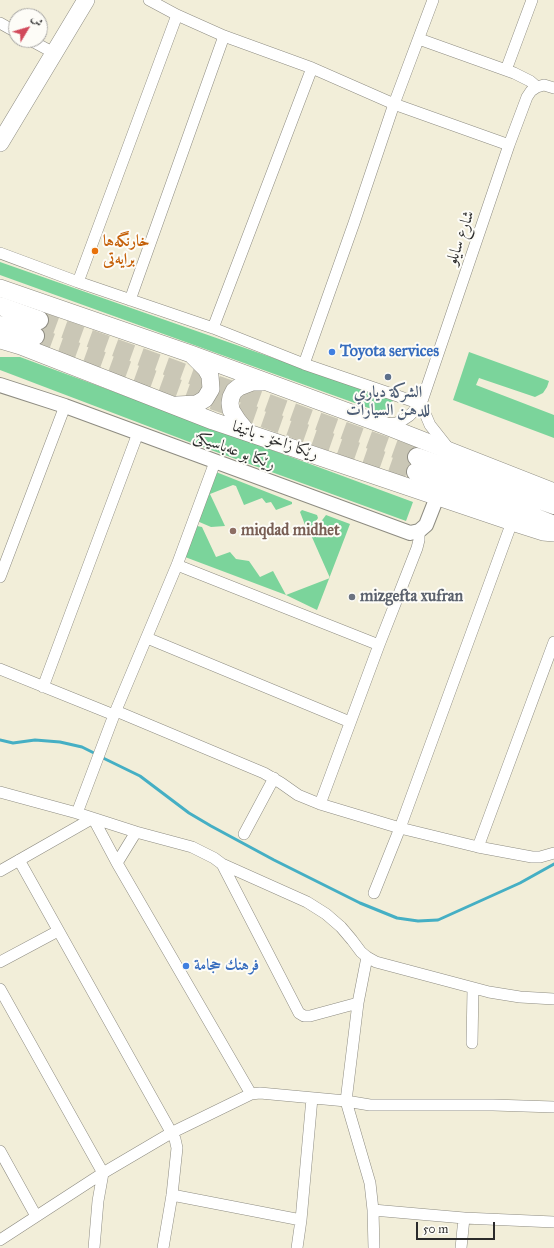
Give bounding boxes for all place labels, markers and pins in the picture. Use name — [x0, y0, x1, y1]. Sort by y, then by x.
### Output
place label: خارنگه‌ها برايه‌تى — [103, 232, 149, 270]
marker: خارنگه‌ها برايه‌تى — [90, 246, 100, 256]
place label: Toyota services — [340, 342, 439, 362]
marker: Toyota services — [327, 347, 337, 357]
marker: الشركة دياري للدهـن السيارات — [383, 372, 393, 382]
place label: الشركة دياري للدهـن السيارات — [346, 383, 430, 421]
place label: miqdad midhet — [241, 521, 340, 541]
marker: miqdad midhet — [228, 526, 238, 536]
place label: mizgefta xufran — [360, 587, 463, 607]
marker: mizgefta xufran — [347, 592, 357, 602]
place label: فرهنك حجامة — [194, 956, 259, 976]
marker: فرهنك حجامة — [181, 961, 191, 971]

